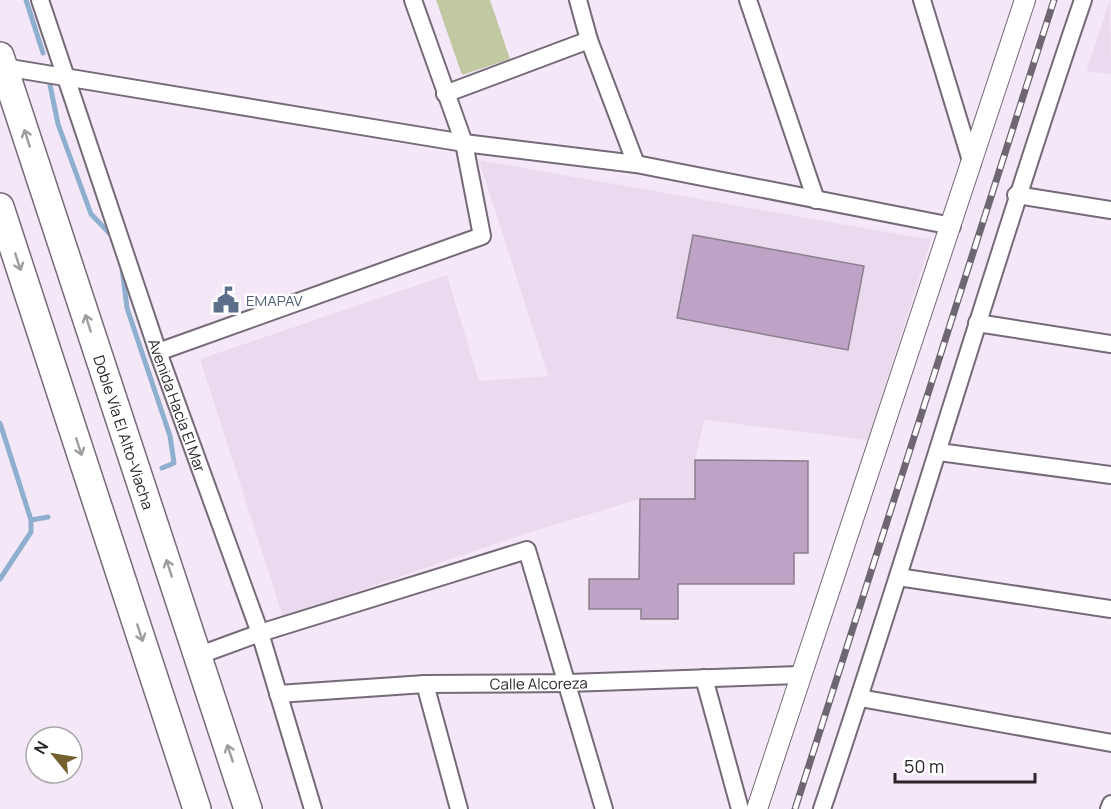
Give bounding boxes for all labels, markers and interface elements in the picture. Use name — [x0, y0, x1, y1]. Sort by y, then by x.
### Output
one-way arrow — [21, 129, 32, 148]
one-way arrow — [13, 252, 24, 271]
public building icon: EMAPAV — [211, 285, 241, 315]
place label: EMAPAV — [246, 290, 302, 311]
one-way arrow — [82, 314, 93, 333]
street label: Avenida Hacia El Mar — [144, 336, 211, 475]
street label: Doble Vía El Alto-Viacha — [89, 352, 159, 512]
one-way arrow — [74, 437, 85, 456]
one-way arrow — [162, 559, 173, 578]
one-way arrow — [135, 623, 146, 642]
street label: Calle Alcoreza — [490, 672, 588, 694]
north arrow — [24, 725, 84, 785]
text: N — [29, 737, 53, 758]
one-way arrow — [223, 744, 234, 763]
scale bar — [895, 746, 1034, 784]
text: 50 m — [904, 754, 944, 778]

